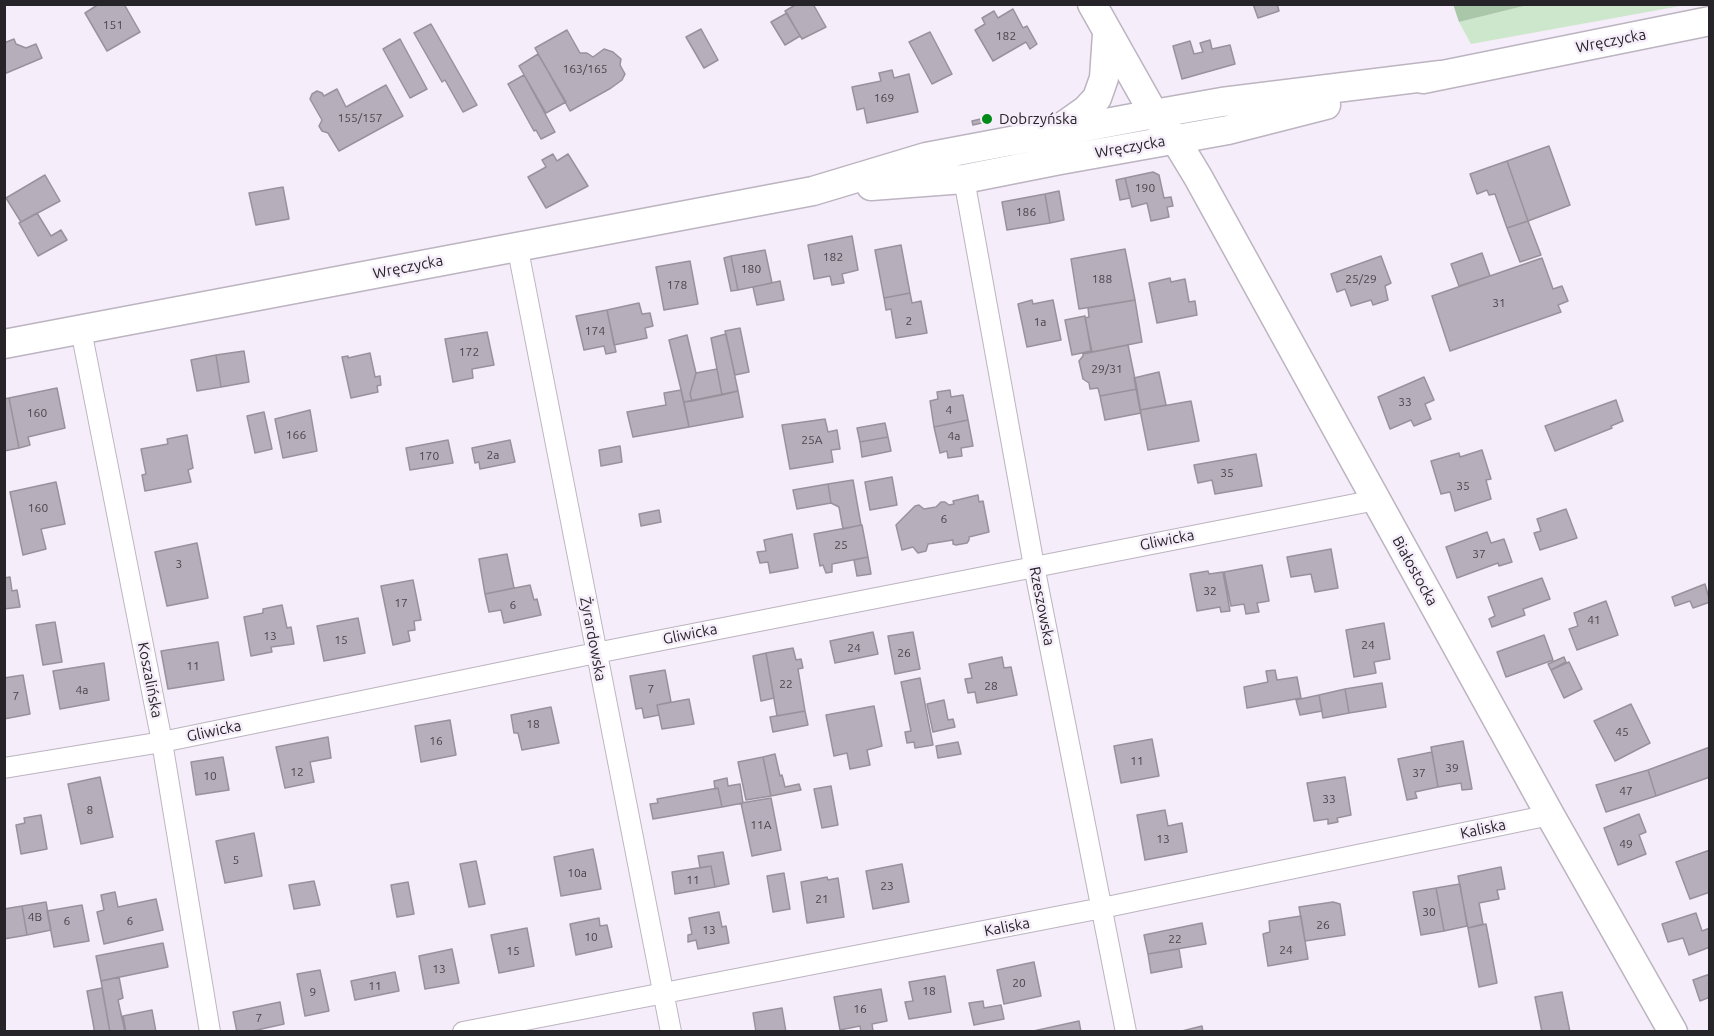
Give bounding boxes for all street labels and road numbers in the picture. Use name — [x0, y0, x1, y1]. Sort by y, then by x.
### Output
street label: Wręczycka — [1574, 25, 1648, 57]
street label: Wręczycka — [1093, 132, 1167, 162]
street label: Wręczycka — [371, 251, 445, 283]
street label: Gliwicka — [1138, 526, 1196, 554]
street label: Białostocka — [1388, 533, 1442, 609]
street label: Rzeszowska — [1026, 565, 1058, 647]
street label: Żyrardowska — [576, 595, 610, 683]
street label: Gliwicka — [661, 620, 719, 648]
street label: Koszalińska — [134, 641, 166, 719]
street label: Gliwicka — [185, 716, 243, 746]
street label: Kaliska — [1459, 815, 1507, 843]
street label: Kaliska — [983, 914, 1031, 940]

